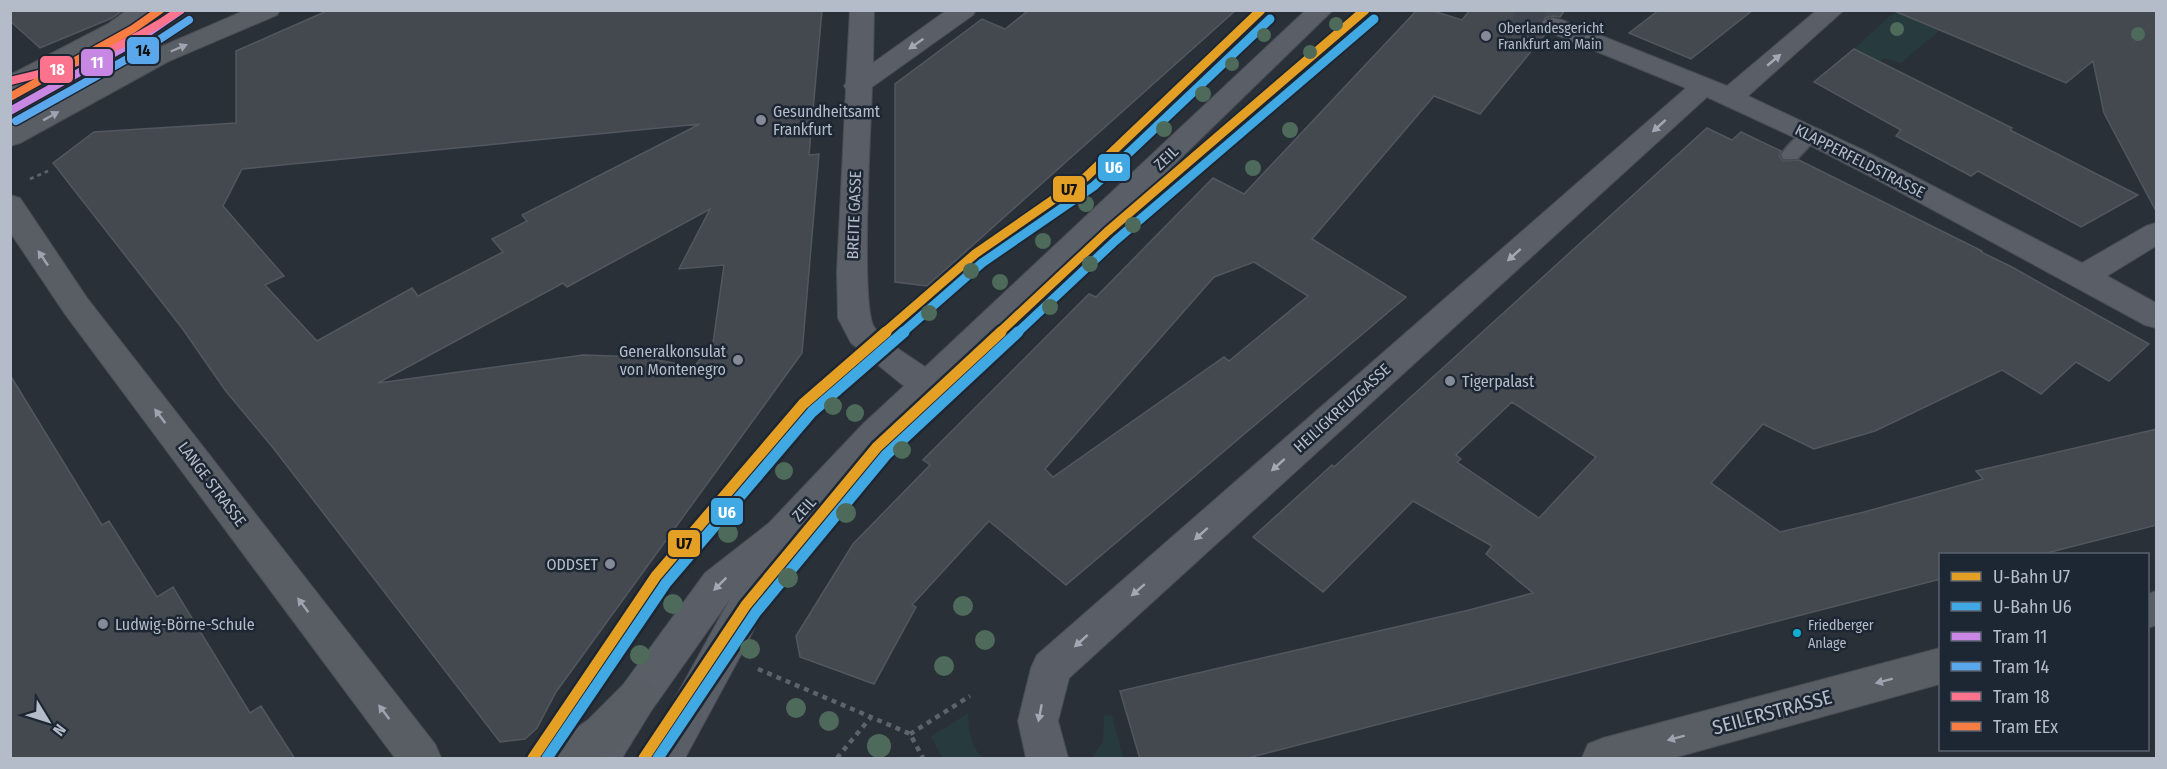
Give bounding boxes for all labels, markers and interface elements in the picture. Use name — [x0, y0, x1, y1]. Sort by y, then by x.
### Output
place label: Oberlandesgericht Frankfurt am Main — [1498, 20, 1604, 53]
marker: Oberlandesgericht Frankfurt am Main — [1479, 29, 1493, 43]
line badge: 14 — [126, 36, 160, 65]
one-way arrow — [909, 38, 924, 50]
text: 14 — [136, 41, 151, 60]
one-way arrow — [171, 43, 188, 52]
line badge: 11 — [80, 48, 114, 77]
text: 11 — [90, 53, 104, 72]
one-way arrow — [1766, 54, 1781, 67]
line badge: 18 — [39, 55, 74, 84]
text: 18 — [49, 60, 65, 79]
place label: Gesundheitsamt Frankfurt — [773, 102, 881, 139]
one-way arrow — [42, 111, 59, 121]
marker: Gesundheitsamt Frankfurt — [754, 113, 768, 127]
one-way arrow — [1652, 119, 1667, 133]
street label: KLAPPERFELDSTRASSE — [1792, 120, 1928, 202]
street label: ZEIL — [1150, 142, 1182, 174]
line badge: U6 — [1097, 153, 1131, 182]
text: U6 — [1105, 158, 1123, 177]
street label: BREITE GASSE — [843, 170, 865, 260]
line badge: U7 — [1052, 175, 1086, 203]
text: U7 — [1061, 180, 1077, 199]
one-way arrow — [1507, 248, 1522, 261]
one-way arrow — [37, 250, 49, 266]
place label: Generalkonsulat von Montenegro — [619, 342, 727, 379]
marker: Generalkonsulat von Montenegro — [731, 353, 745, 367]
street label: HEILIGKREUZGASSE — [1290, 360, 1394, 456]
place label: Tigerpalast — [1462, 372, 1535, 391]
marker: Tigerpalast — [1443, 374, 1457, 388]
one-way arrow — [154, 409, 166, 424]
street label: LANGE STRASSE — [174, 438, 250, 530]
one-way arrow — [1271, 458, 1286, 472]
street label: ZEIL — [788, 493, 820, 525]
line badge: U6 — [710, 497, 744, 526]
text: U6 — [718, 503, 736, 522]
one-way arrow — [1194, 527, 1209, 540]
line badge: U7 — [667, 529, 701, 558]
text: U7 — [676, 534, 692, 553]
legend — [1939, 553, 2149, 751]
place label: ODDSET — [547, 555, 599, 574]
marker: ODDSET — [603, 557, 617, 571]
text: U-Bahn U7 — [1993, 566, 2070, 588]
one-way arrow — [714, 577, 728, 591]
one-way arrow — [1131, 583, 1146, 597]
text: U-Bahn U6 — [1993, 596, 2072, 618]
one-way arrow — [298, 597, 310, 612]
place label: Ludwig-Börne-Schule — [115, 615, 255, 634]
marker: Ludwig-Börne-Schule — [96, 617, 110, 631]
place label: Friedberger Anlage — [1808, 617, 1874, 652]
text: Tram 11 — [1993, 626, 2047, 648]
marker: Friedberger Anlage — [1791, 627, 1803, 639]
one-way arrow — [1074, 634, 1089, 647]
text: Tram 14 — [1993, 656, 2049, 678]
one-way arrow — [1875, 677, 1893, 686]
street label: SEILERSTRASSE — [1710, 685, 1834, 739]
text: Tram 18 — [1993, 686, 2049, 708]
north arrow — [18, 691, 78, 751]
one-way arrow — [379, 704, 391, 719]
one-way arrow — [1036, 704, 1045, 723]
text: Tram EEx — [1993, 716, 2058, 738]
text: N — [49, 720, 70, 740]
one-way arrow — [1667, 734, 1685, 744]

